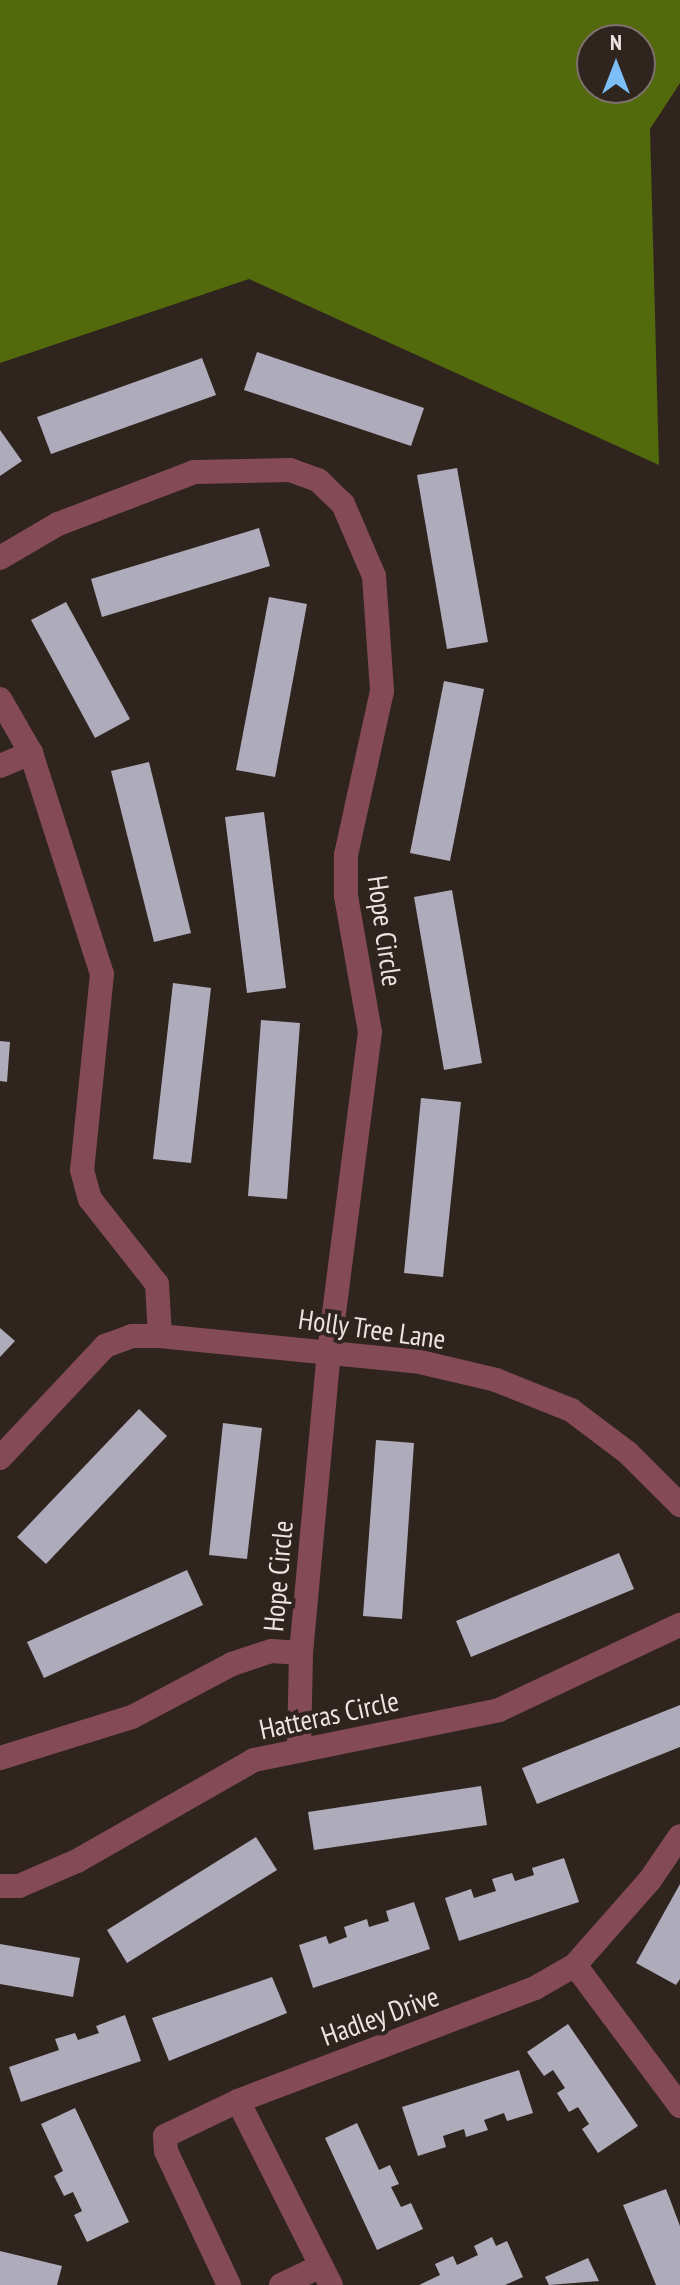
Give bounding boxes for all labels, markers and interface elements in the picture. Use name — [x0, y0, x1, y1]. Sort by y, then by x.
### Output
north arrow — [576, 24, 656, 104]
text: N — [610, 28, 622, 56]
street label: Hope Circle — [361, 873, 409, 989]
street label: Holly Tree Lane — [296, 1302, 448, 1356]
street label: Hope Circle — [256, 1519, 300, 1633]
street label: Hatteras Circle — [256, 1684, 402, 1746]
street label: Hadley Drive — [316, 1979, 444, 2053]

